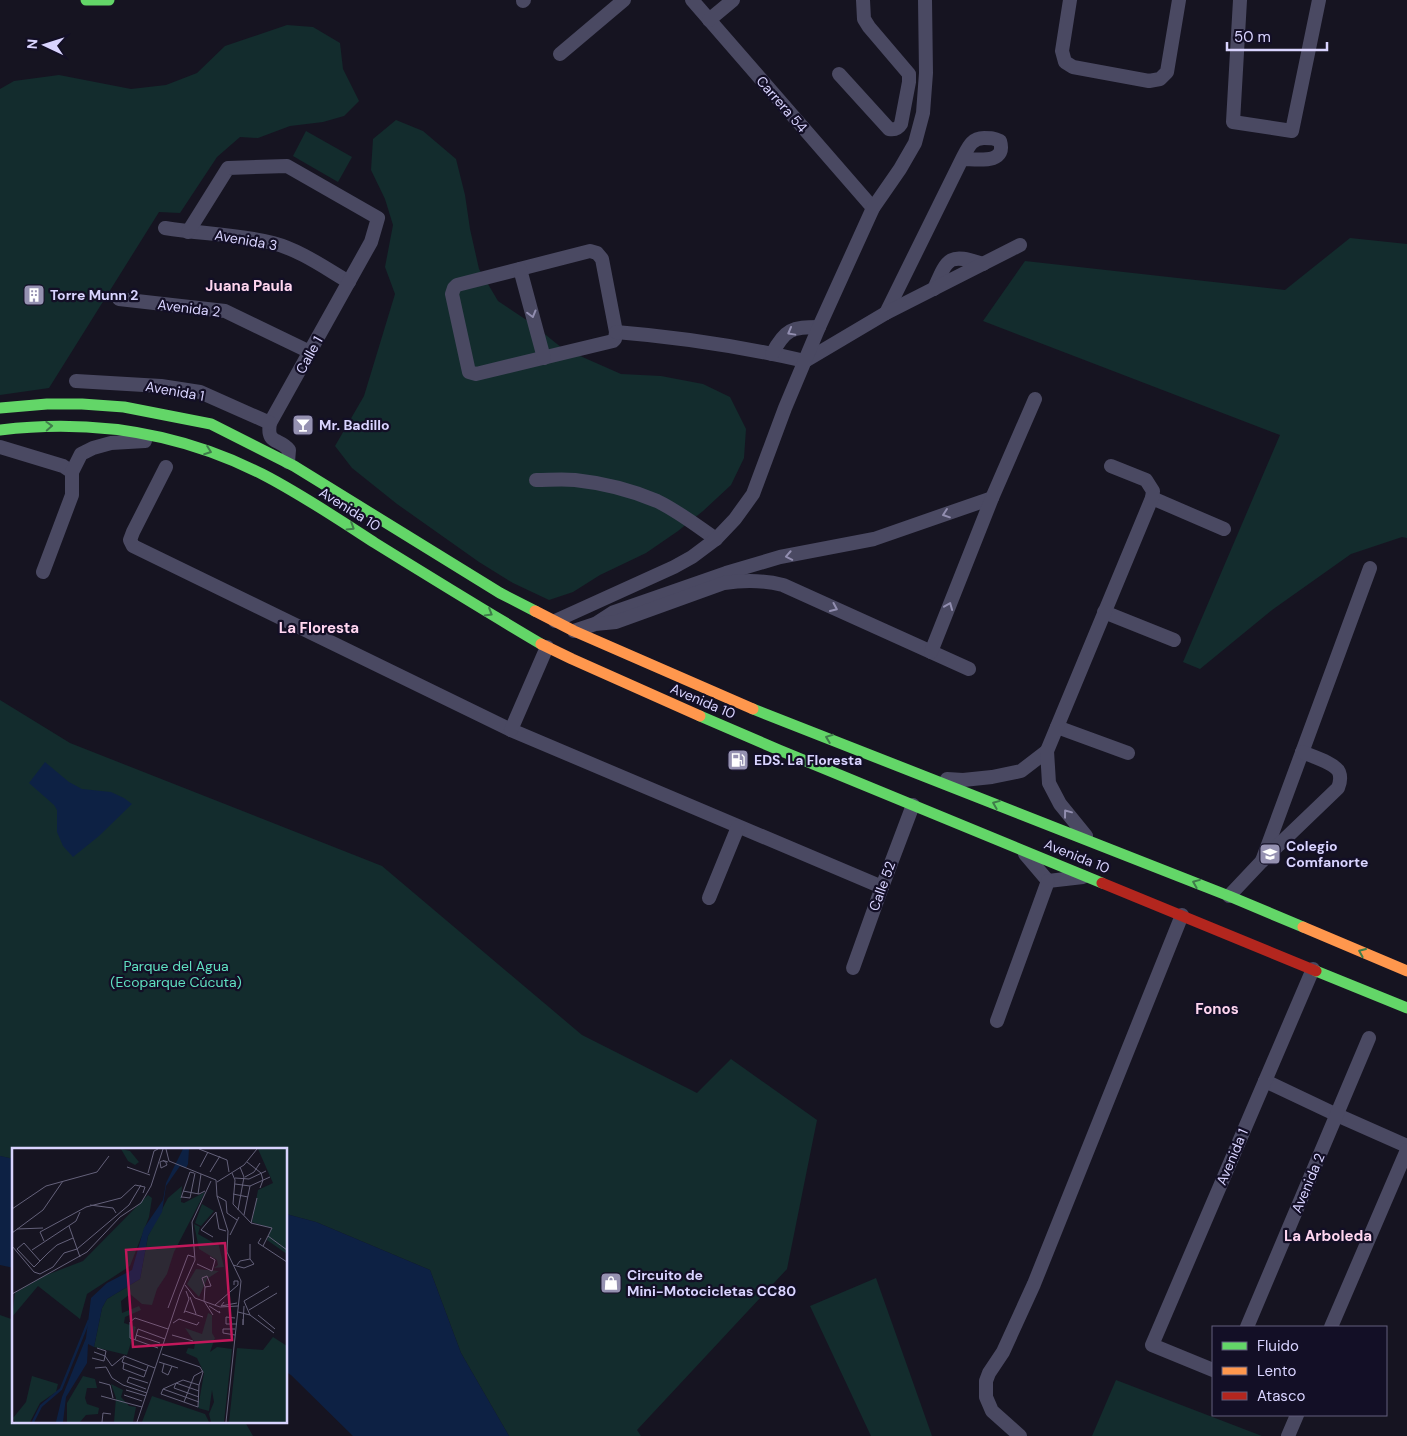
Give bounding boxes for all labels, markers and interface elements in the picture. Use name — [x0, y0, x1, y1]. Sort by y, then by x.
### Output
north arrow — [20, 20, 70, 70]
scale bar — [1227, 20, 1327, 52]
text: 50 m — [1234, 27, 1271, 47]
text: N — [23, 38, 41, 50]
street label: Carrera 54 — [752, 72, 812, 136]
street label: Avenida 3 — [213, 226, 279, 254]
district label: Juana Paula — [205, 276, 293, 296]
building icon: Torre Munn 2 — [22, 283, 46, 307]
place label: Torre Munn 2 — [50, 286, 138, 304]
street label: Avenida 2 — [157, 295, 221, 321]
one-way arrow — [526, 309, 537, 318]
one-way arrow — [787, 326, 796, 336]
street label: Calle 1 — [291, 333, 327, 377]
street label: Avenida 1 — [144, 377, 206, 405]
bar icon: Mr. Badillo — [291, 413, 315, 437]
place label: Mr. Badillo — [319, 416, 390, 434]
one-way arrow — [45, 420, 53, 431]
one-way arrow — [203, 445, 212, 455]
street label: Avenida 10 — [316, 483, 384, 535]
one-way arrow — [942, 508, 951, 518]
one-way arrow — [346, 521, 355, 531]
one-way arrow — [785, 550, 794, 560]
one-way arrow — [829, 602, 838, 613]
one-way arrow — [943, 603, 953, 611]
one-way arrow — [483, 607, 492, 617]
district label: La Floresta — [279, 618, 359, 638]
street label: Avenida 10 — [668, 679, 738, 723]
one-way arrow — [825, 734, 833, 744]
fuel station icon: EDS. La Floresta — [726, 748, 750, 772]
place label: EDS. La Floresta — [754, 751, 862, 769]
one-way arrow — [992, 799, 1001, 810]
one-way arrow — [1065, 810, 1073, 819]
street label: Avenida 10 — [1042, 835, 1112, 877]
place label: Colegio Comfanorte — [1286, 837, 1368, 871]
school or university icon: Colegio Comfanorte — [1258, 842, 1282, 866]
street label: Calle 52 — [865, 859, 899, 913]
one-way arrow — [1192, 879, 1201, 889]
one-way arrow — [1358, 948, 1367, 959]
park label: Parque del Agua (Ecoparque Cúcuta) — [110, 957, 242, 991]
district label: Fonos — [1195, 999, 1239, 1019]
street label: Avenida 1 — [1212, 1126, 1252, 1188]
inset map — [12, 1148, 288, 1424]
street label: Avenida 2 — [1287, 1150, 1329, 1216]
district label: La Arboleda — [1284, 1226, 1372, 1246]
place label: Circuito de Mini-Motocicletas CC80 — [627, 1266, 796, 1300]
shop icon: Circuito de Mini-Motocicletas CC80 — [599, 1271, 623, 1295]
legend — [1212, 1326, 1387, 1416]
text: Fluido — [1257, 1336, 1299, 1356]
text: Lento — [1257, 1361, 1296, 1381]
text: Atasco — [1257, 1386, 1305, 1406]

